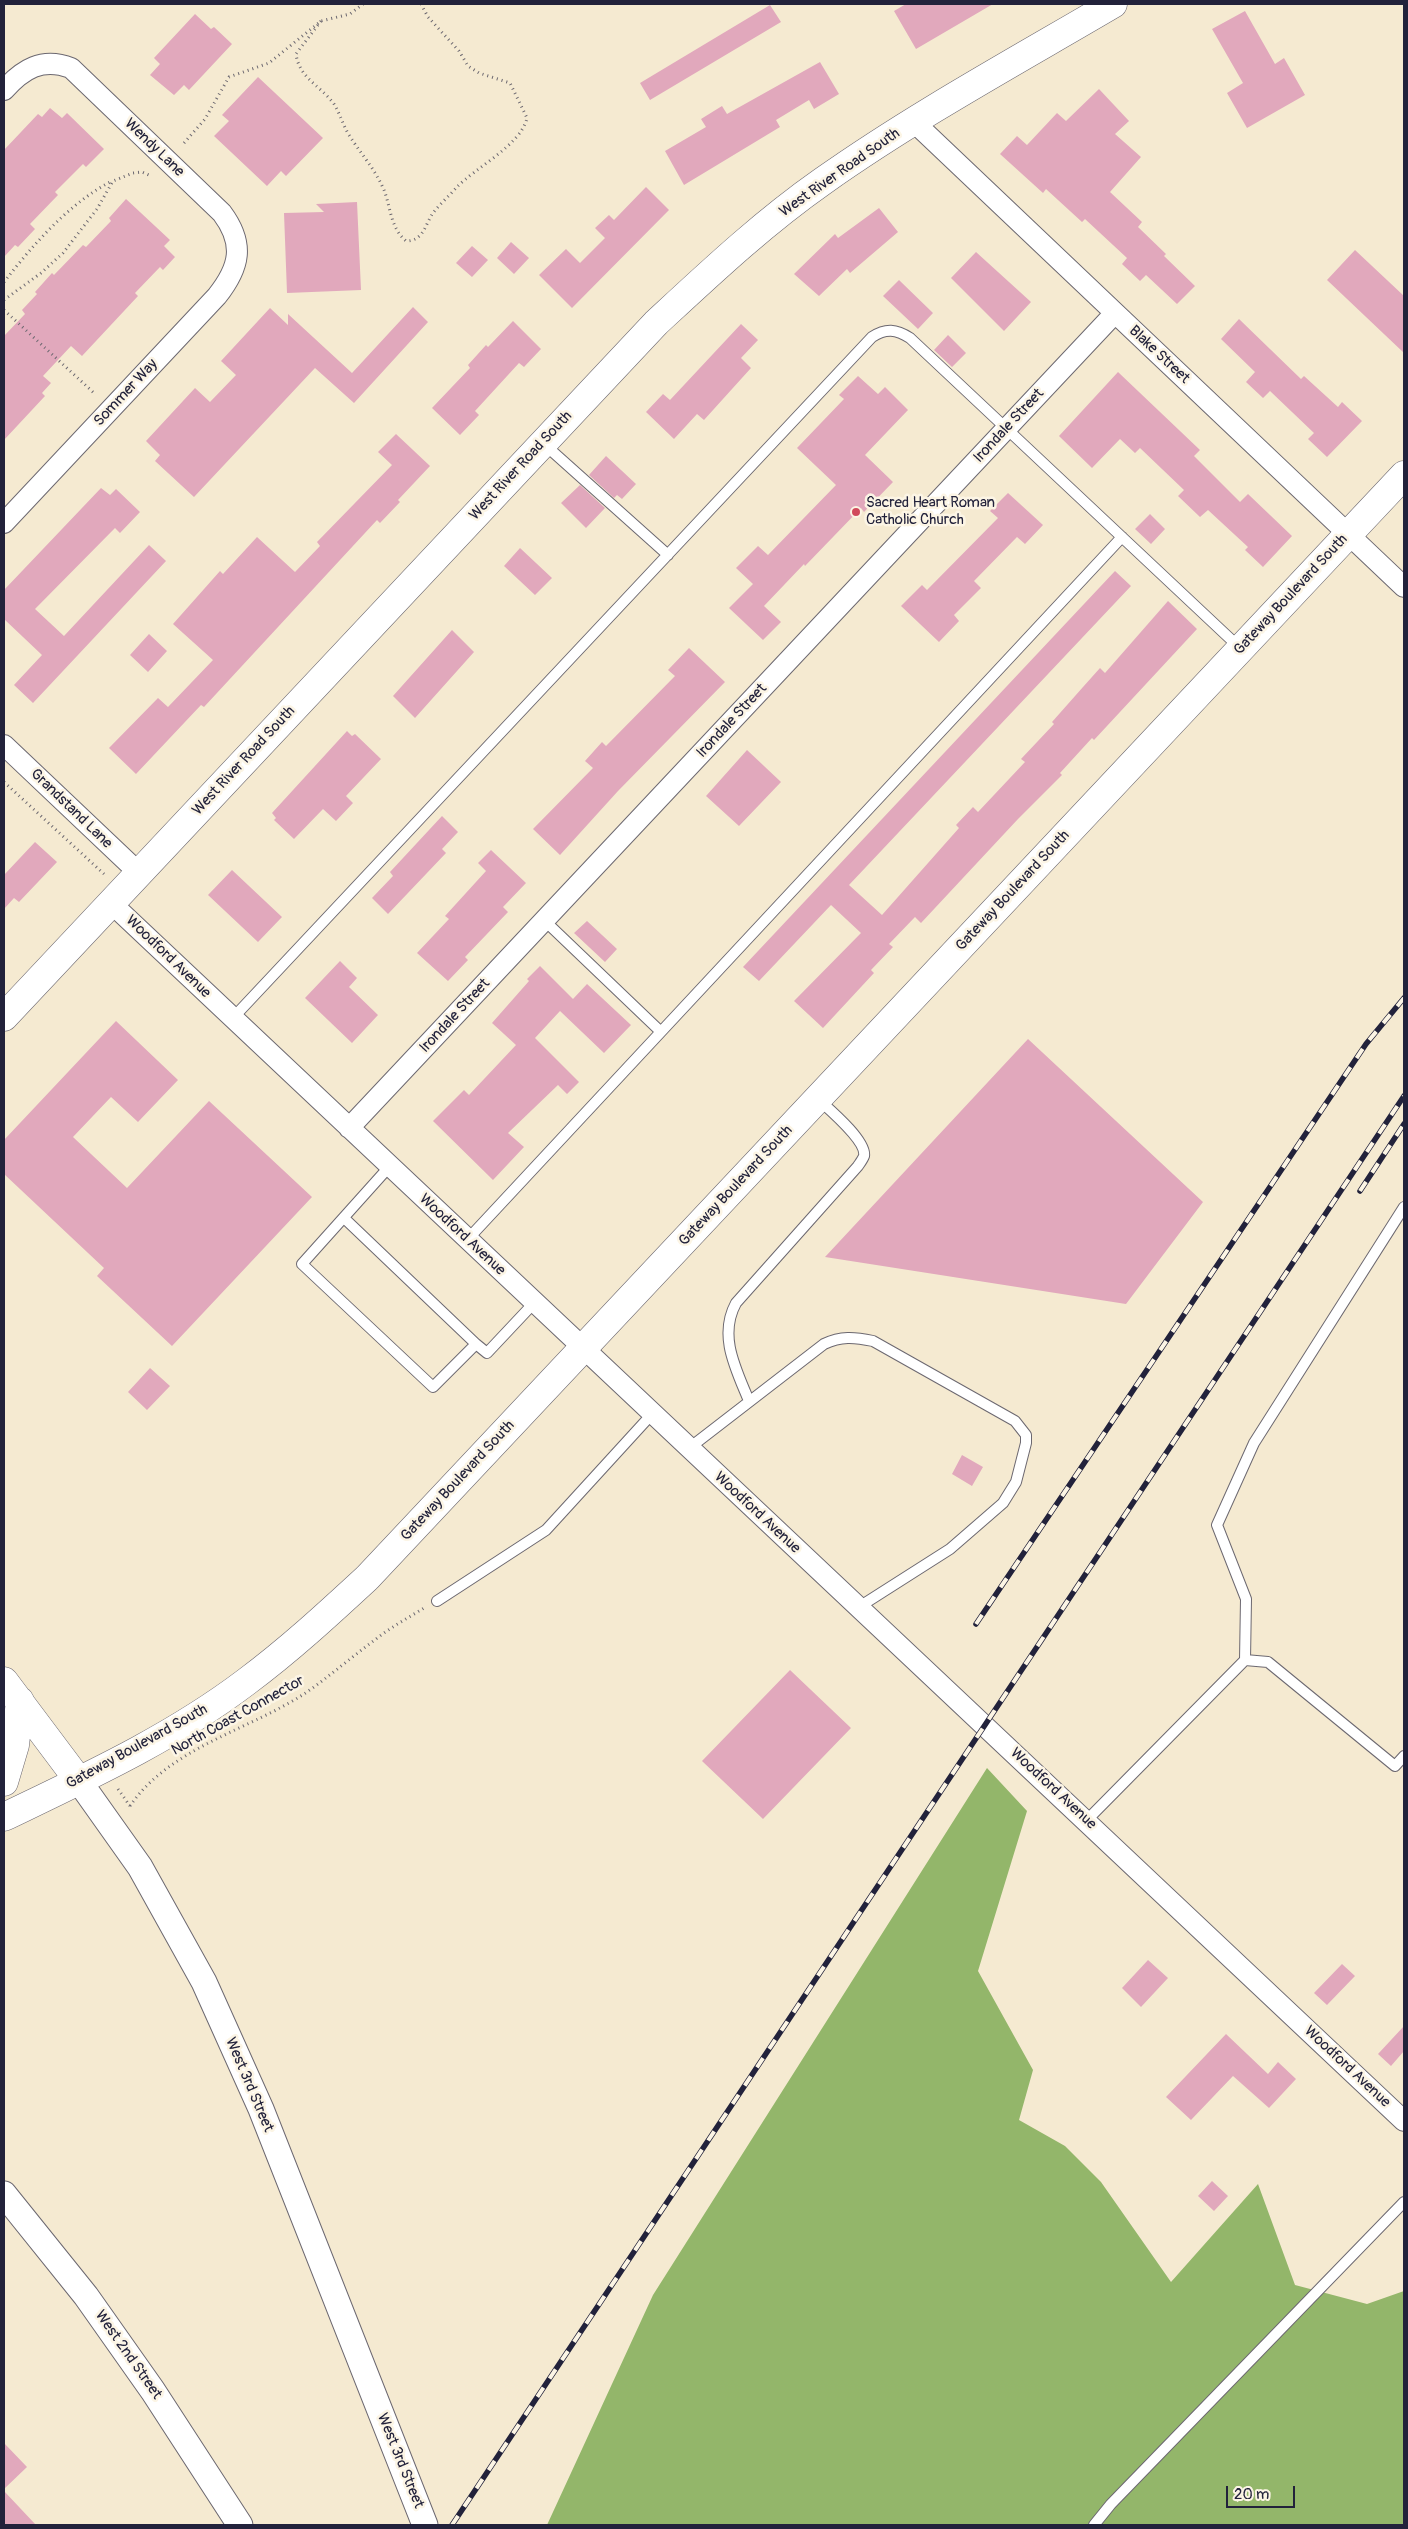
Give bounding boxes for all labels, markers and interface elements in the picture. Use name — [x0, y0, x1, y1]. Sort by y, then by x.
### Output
street label: Wendy Lane — [120, 115, 188, 181]
street label: West River Road South — [776, 125, 904, 221]
street label: Blake Street — [1125, 322, 1193, 388]
street label: Sommer Way — [90, 356, 162, 430]
street label: Irondale Street — [970, 385, 1048, 467]
street label: West River Road South — [466, 408, 576, 524]
place label: Sacred Heart Roman Catholic Church — [866, 494, 995, 529]
marker: Sacred Heart Roman Catholic Church — [850, 506, 862, 518]
street label: Gateway Boulevard South — [1230, 531, 1352, 659]
street label: Irondale Street — [693, 680, 771, 762]
street label: West River Road South — [189, 703, 299, 819]
street label: Grandstand Lane — [26, 765, 116, 853]
street label: Gateway Boulevard South — [952, 827, 1074, 955]
street label: Woodford Avenue — [122, 912, 214, 1002]
street label: Irondale Street — [416, 975, 494, 1057]
street label: Gateway Boulevard South — [675, 1122, 797, 1250]
street label: Woodford Avenue — [415, 1190, 509, 1280]
street label: Gateway Boulevard South — [397, 1417, 519, 1545]
street label: Woodford Avenue — [710, 1468, 804, 1558]
street label: North Coast Connector — [169, 1672, 307, 1760]
street label: Gateway Boulevard South — [63, 1701, 211, 1793]
street label: Woodford Avenue — [1006, 1744, 1100, 1834]
street label: Woodford Avenue — [1300, 2022, 1394, 2112]
street label: West 3rd Street — [221, 2035, 277, 2135]
street label: West 2nd Street — [91, 2307, 165, 2403]
street label: West 3rd Street — [373, 2411, 427, 2511]
scale bar — [1228, 2476, 1297, 2508]
text: 20 m — [1234, 2485, 1269, 2504]

